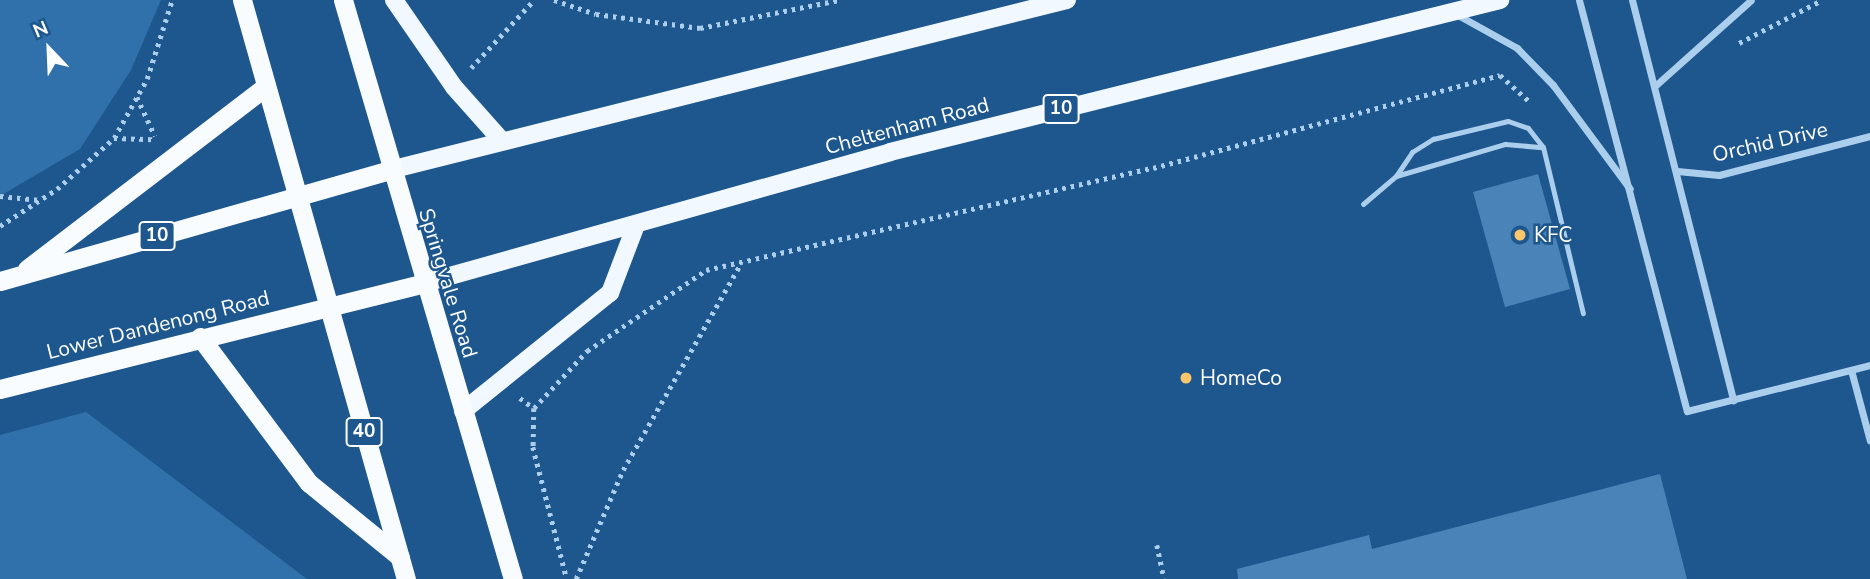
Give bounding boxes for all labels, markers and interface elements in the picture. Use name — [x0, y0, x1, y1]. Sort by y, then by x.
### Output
north arrow — [14, 14, 84, 84]
text: N — [29, 15, 52, 44]
street label: Cheltenham Road — [822, 92, 992, 160]
road number: 10 — [1042, 94, 1080, 124]
street label: Orchid Drive — [1710, 117, 1830, 167]
street label: Springvale Road — [413, 205, 483, 361]
road number: 10 — [138, 220, 176, 252]
place label: KFC — [1534, 222, 1572, 248]
marker: KFC — [1512, 227, 1528, 243]
street label: Lower Dandenong Road — [44, 285, 272, 365]
place label: HomeCo — [1200, 365, 1282, 391]
marker: HomeCo — [1178, 370, 1194, 386]
road number: 40 — [345, 416, 383, 448]

